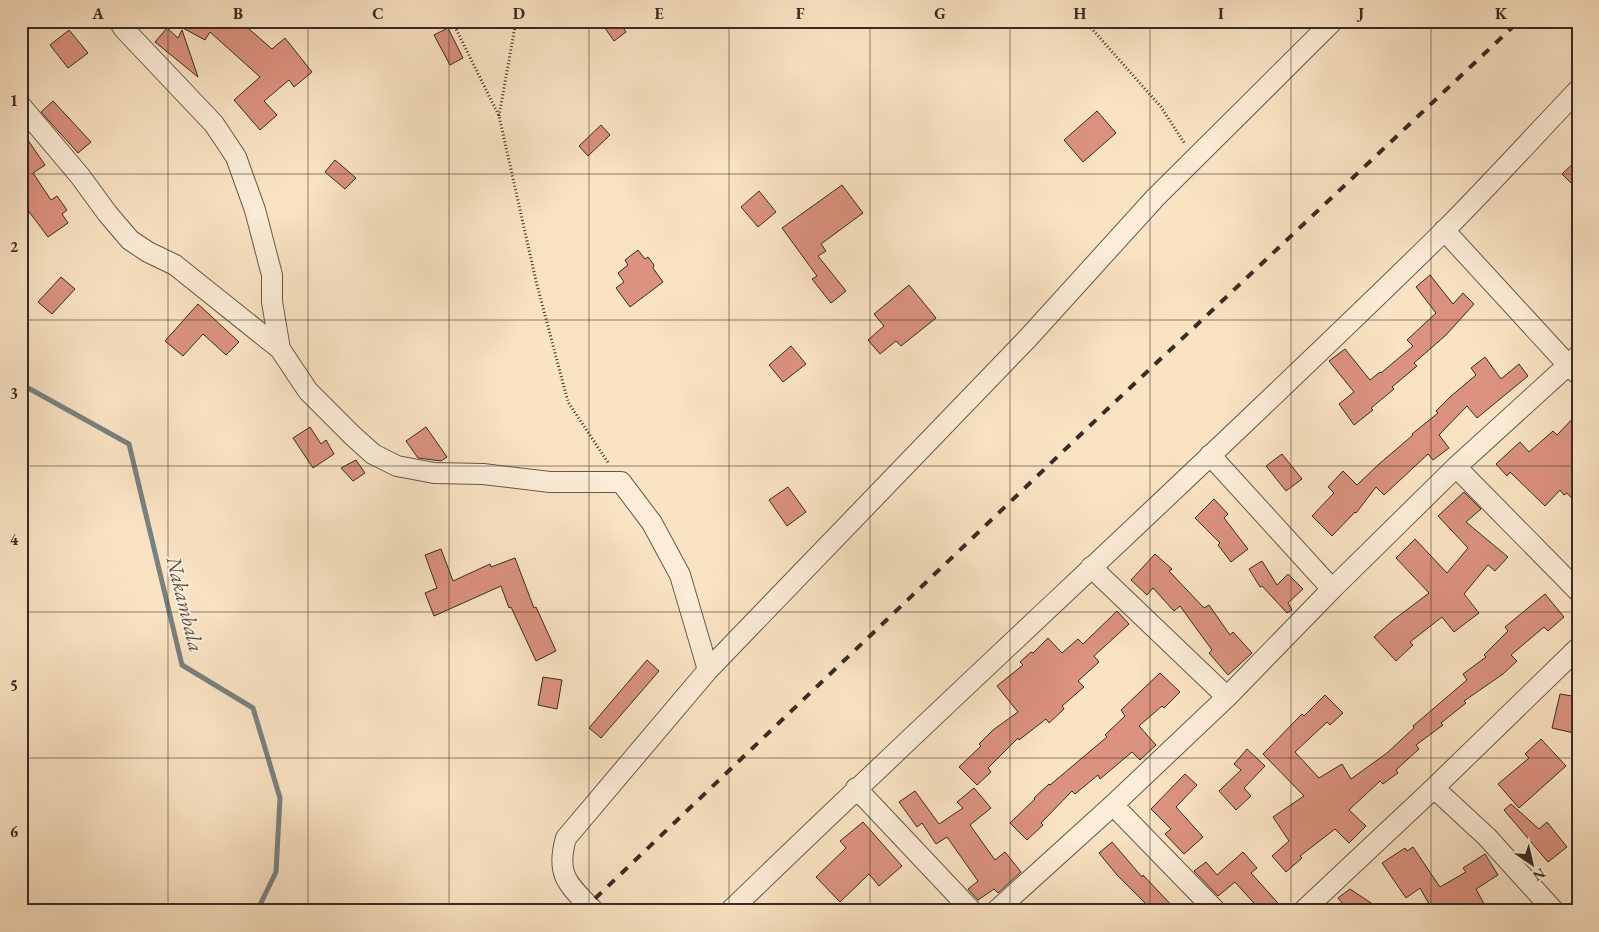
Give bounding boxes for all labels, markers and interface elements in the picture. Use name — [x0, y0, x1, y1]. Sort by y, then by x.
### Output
text: A — [91, 3, 104, 24]
text: B — [233, 3, 243, 24]
text: C — [372, 3, 384, 24]
text: D — [513, 3, 525, 24]
text: E — [654, 3, 664, 24]
text: F — [796, 3, 805, 24]
text: G — [934, 3, 946, 24]
text: H — [1074, 3, 1087, 24]
text: I — [1218, 3, 1224, 24]
text: J — [1356, 3, 1364, 24]
text: K — [1495, 3, 1508, 24]
text: 1 — [10, 90, 18, 111]
text: 2 — [10, 236, 19, 257]
text: 3 — [10, 383, 18, 404]
text: 4 — [10, 529, 19, 550]
water label: Nakambala — [160, 552, 210, 654]
text: 5 — [10, 675, 18, 696]
text: 6 — [10, 821, 19, 842]
north arrow — [1506, 840, 1556, 890]
text: N — [1529, 864, 1549, 886]

